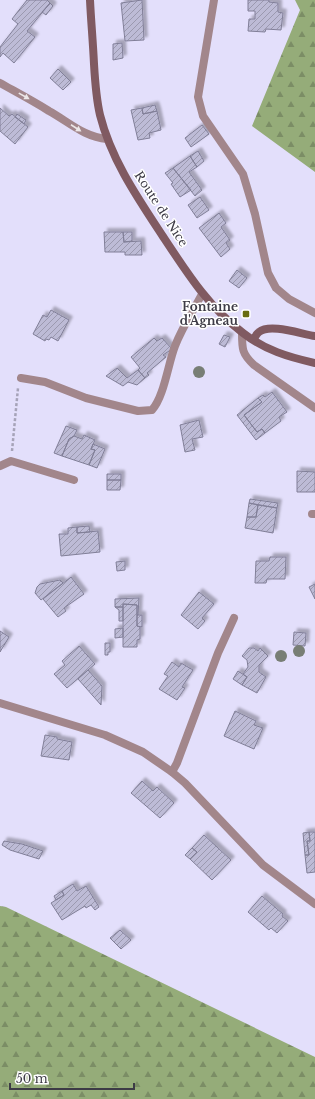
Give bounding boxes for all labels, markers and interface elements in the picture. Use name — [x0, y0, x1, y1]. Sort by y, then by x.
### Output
one-way arrow — [18, 93, 30, 100]
one-way arrow — [71, 124, 81, 132]
street label: Route de Nice — [132, 168, 191, 249]
place label: Fontaine d'Agneau — [180, 299, 238, 328]
marker: Fontaine d'Agneau — [241, 309, 251, 319]
scale bar — [10, 1065, 134, 1091]
text: 50 m — [16, 1071, 48, 1086]

